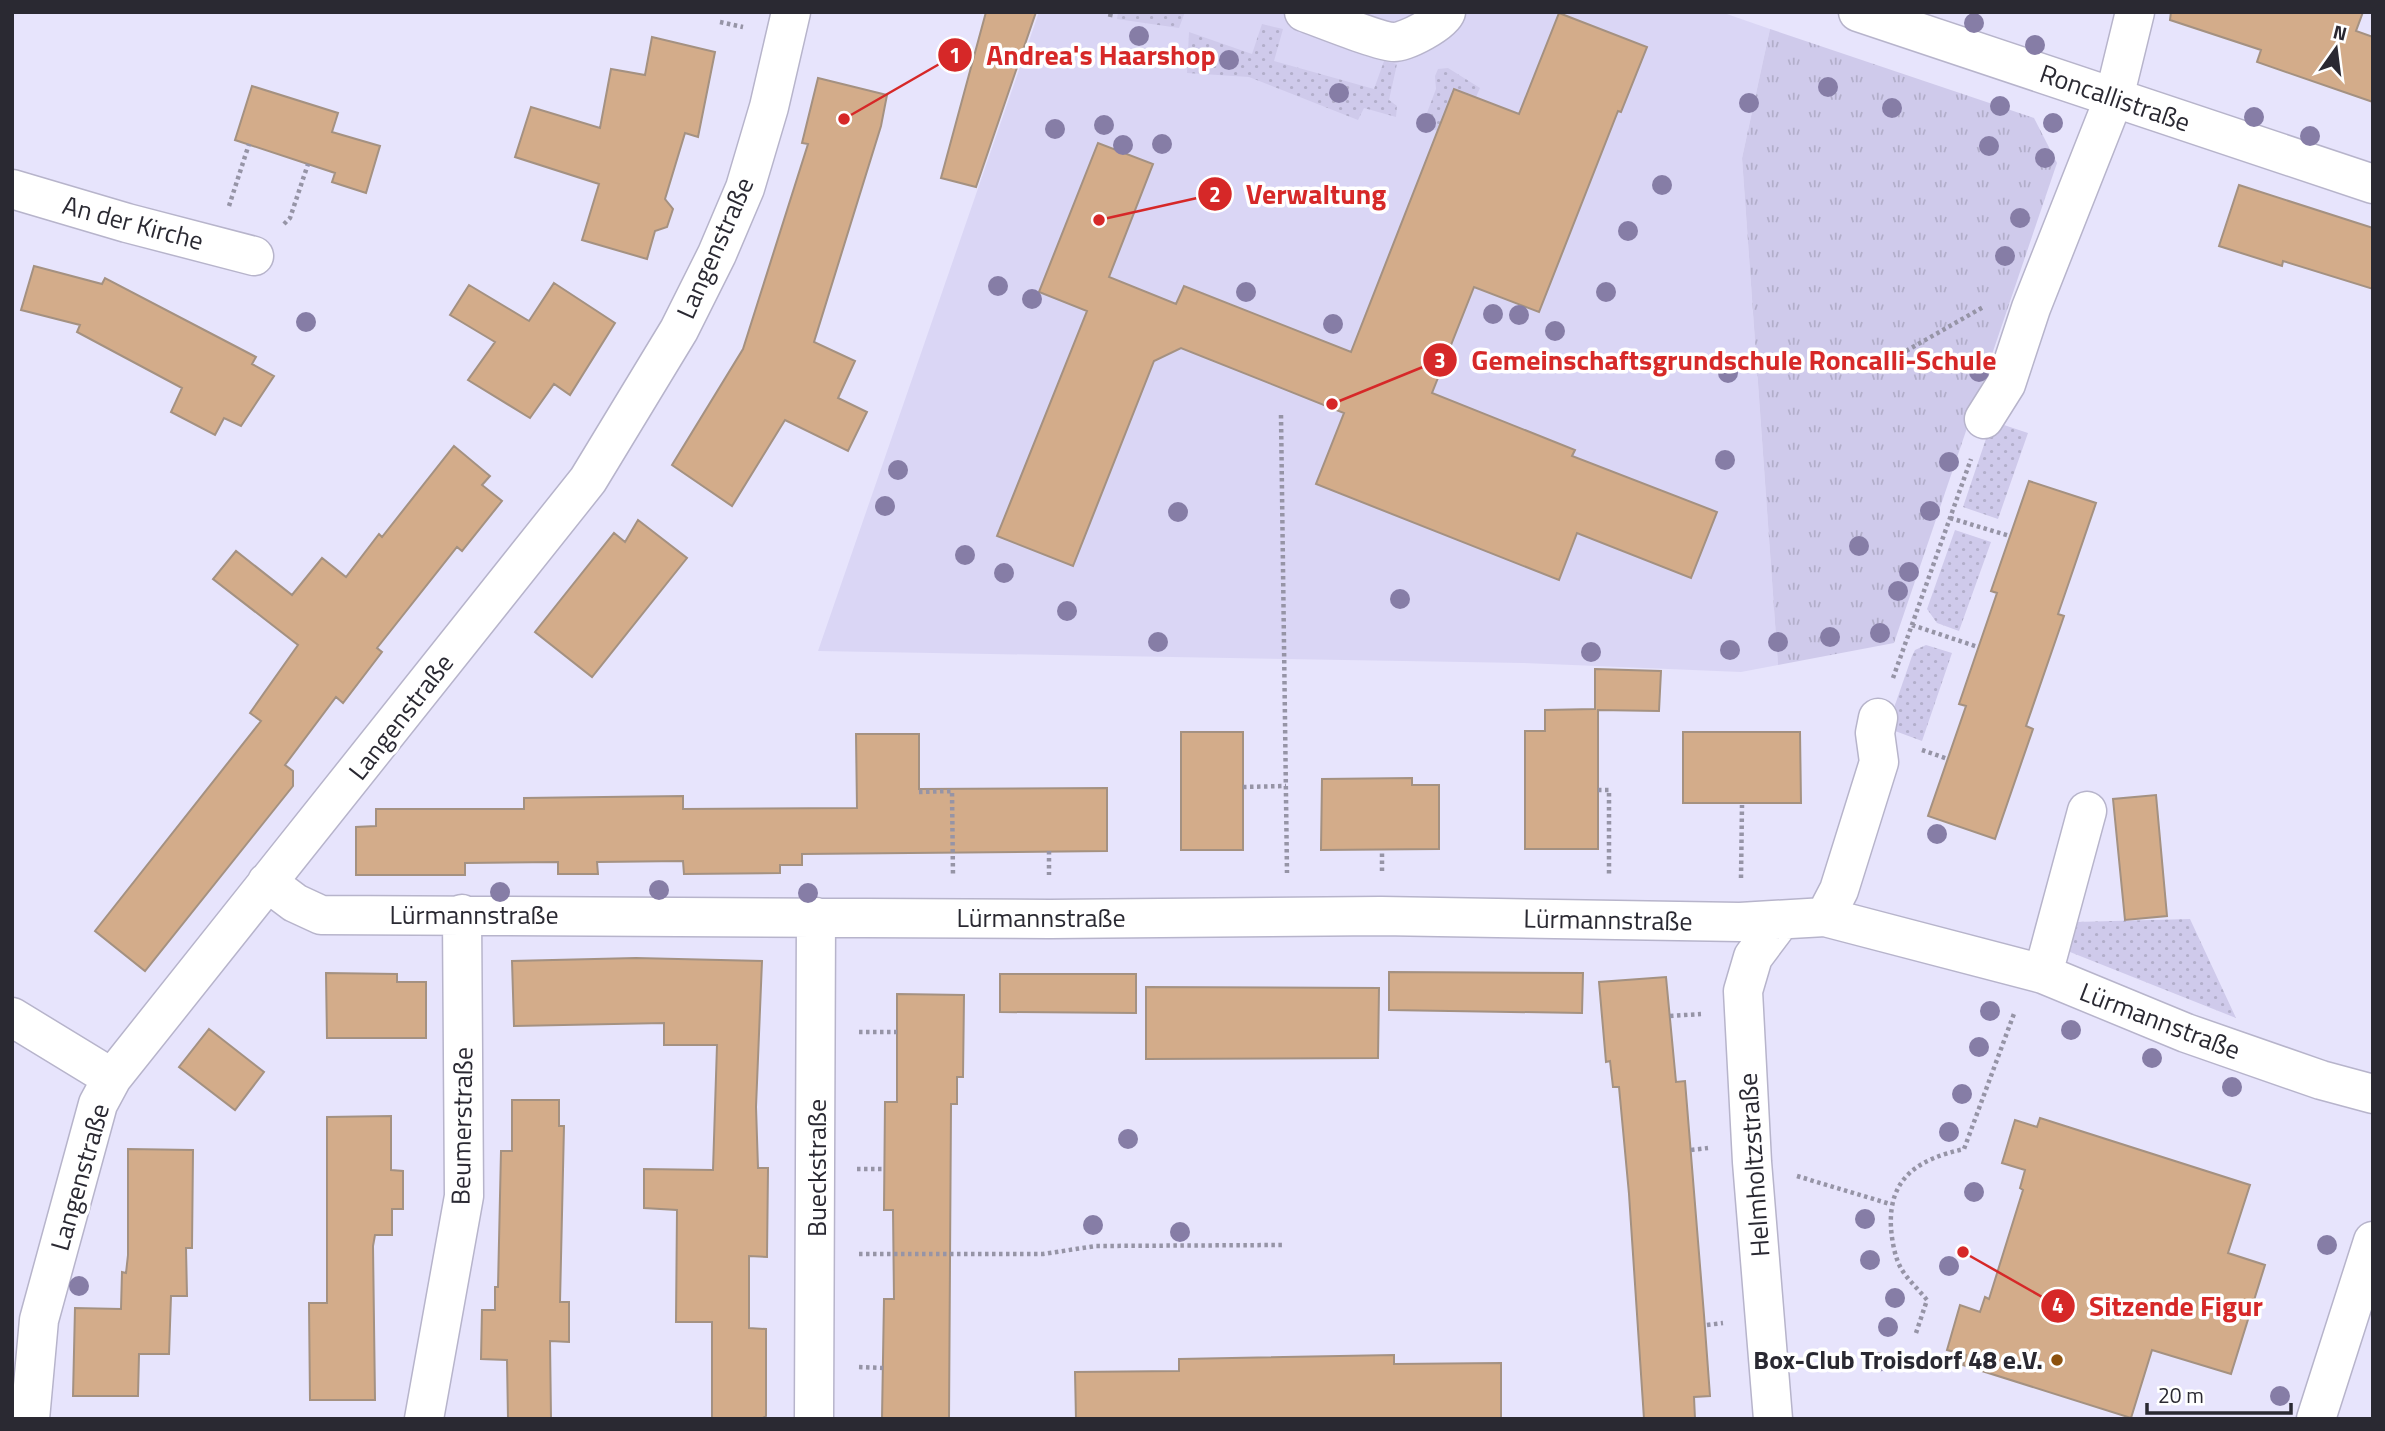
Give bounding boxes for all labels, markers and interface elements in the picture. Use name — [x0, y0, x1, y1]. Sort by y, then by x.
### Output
north arrow — [2301, 14, 2371, 84]
text: N — [2330, 16, 2350, 48]
callout: Andrea's Haarshop — [937, 31, 1230, 80]
text: Andrea's Haarshop — [986, 33, 1216, 76]
text: 1 — [949, 39, 961, 71]
street label: Roncallistraße — [2035, 54, 2196, 141]
callout: Verwaltung — [1197, 170, 1401, 219]
street label: Langenstraße — [666, 171, 763, 325]
text: Verwaltung — [1246, 172, 1386, 215]
text: 2 — [1209, 178, 1221, 210]
street label: An der Kirche — [58, 185, 208, 260]
callout: Gemeinschaftsgrundschule Roncalli-Schule — [1423, 336, 2011, 385]
text: Gemeinschaftsgrundschule Roncalli-Schule — [1471, 338, 1997, 381]
text: 3 — [1434, 344, 1446, 376]
street label: Langenstraße — [339, 645, 463, 788]
street label: Lürmannstraße — [389, 895, 559, 934]
street label: Lürmannstraße — [956, 898, 1126, 937]
street label: Lürmannstraße — [1523, 899, 1693, 940]
street label: Lürmannstraße — [2074, 972, 2246, 1069]
street label: Beumerstraße — [441, 1047, 482, 1205]
street label: Helmholtzstraße — [1728, 1072, 1779, 1258]
street label: Langenstraße — [40, 1099, 119, 1255]
street label: Bueckstraße — [797, 1099, 836, 1237]
callout: Sitzende Figur — [2040, 1281, 2277, 1330]
text: Sitzende Figur — [2089, 1284, 2263, 1327]
text: 4 — [2052, 1289, 2064, 1321]
place label: Box-Club Troisdorf 48 e.V. — [1753, 1340, 2043, 1379]
marker: Box-Club Troisdorf 48 e.V. — [2049, 1352, 2065, 1368]
scale bar — [2147, 1372, 2290, 1416]
text: 20 m — [2158, 1379, 2204, 1411]

